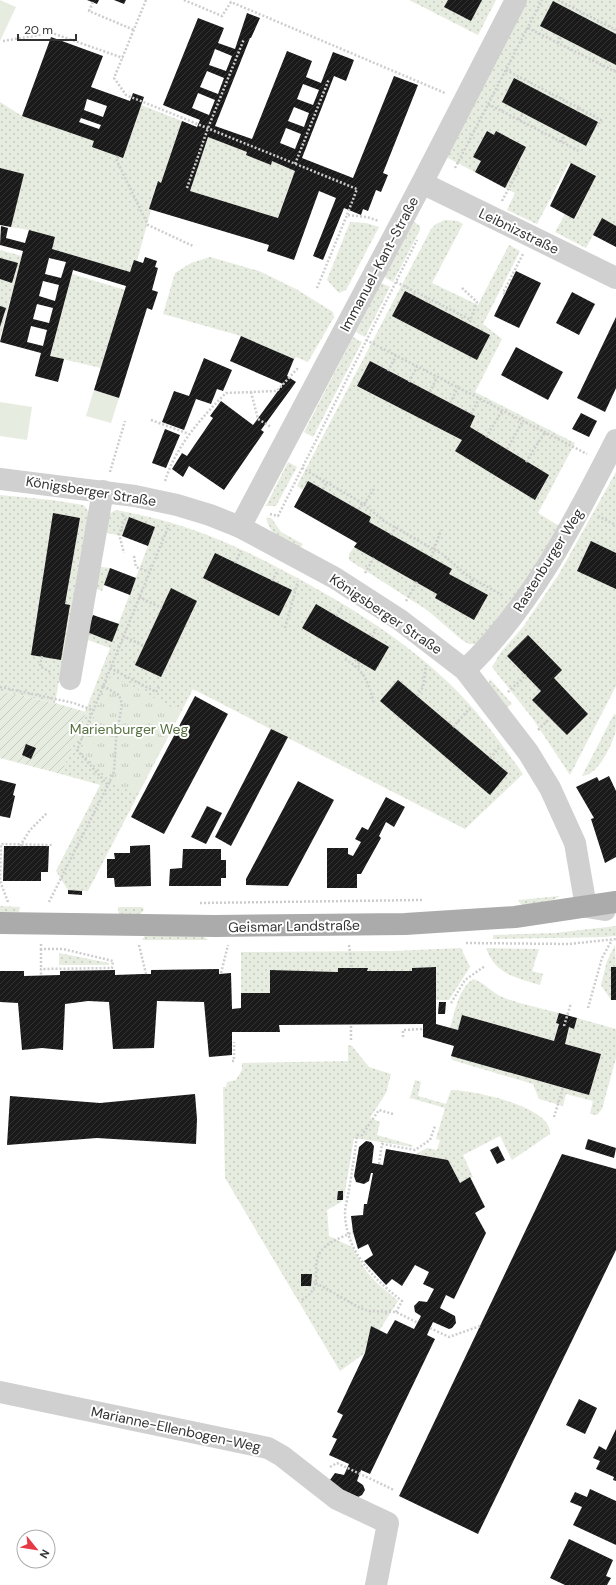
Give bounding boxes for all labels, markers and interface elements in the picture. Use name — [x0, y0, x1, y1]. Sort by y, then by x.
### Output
scale bar — [18, 16, 76, 42]
text: 20 m — [24, 22, 53, 38]
street label: Immanuel-Kant-Straße — [336, 193, 422, 335]
street label: Leibnizstraße — [476, 204, 562, 258]
street label: Königsberger Straße — [25, 472, 158, 510]
street label: Rastenburger Weg — [509, 505, 587, 615]
street label: Königsberger Straße — [326, 570, 446, 658]
park label: Marienburger Weg — [70, 720, 189, 738]
street label: Geismar Landstraße — [228, 916, 360, 936]
street label: Marianne-Ellenbogen-Weg — [89, 1402, 263, 1456]
north arrow — [16, 1529, 56, 1569]
text: N — [37, 1547, 53, 1561]

